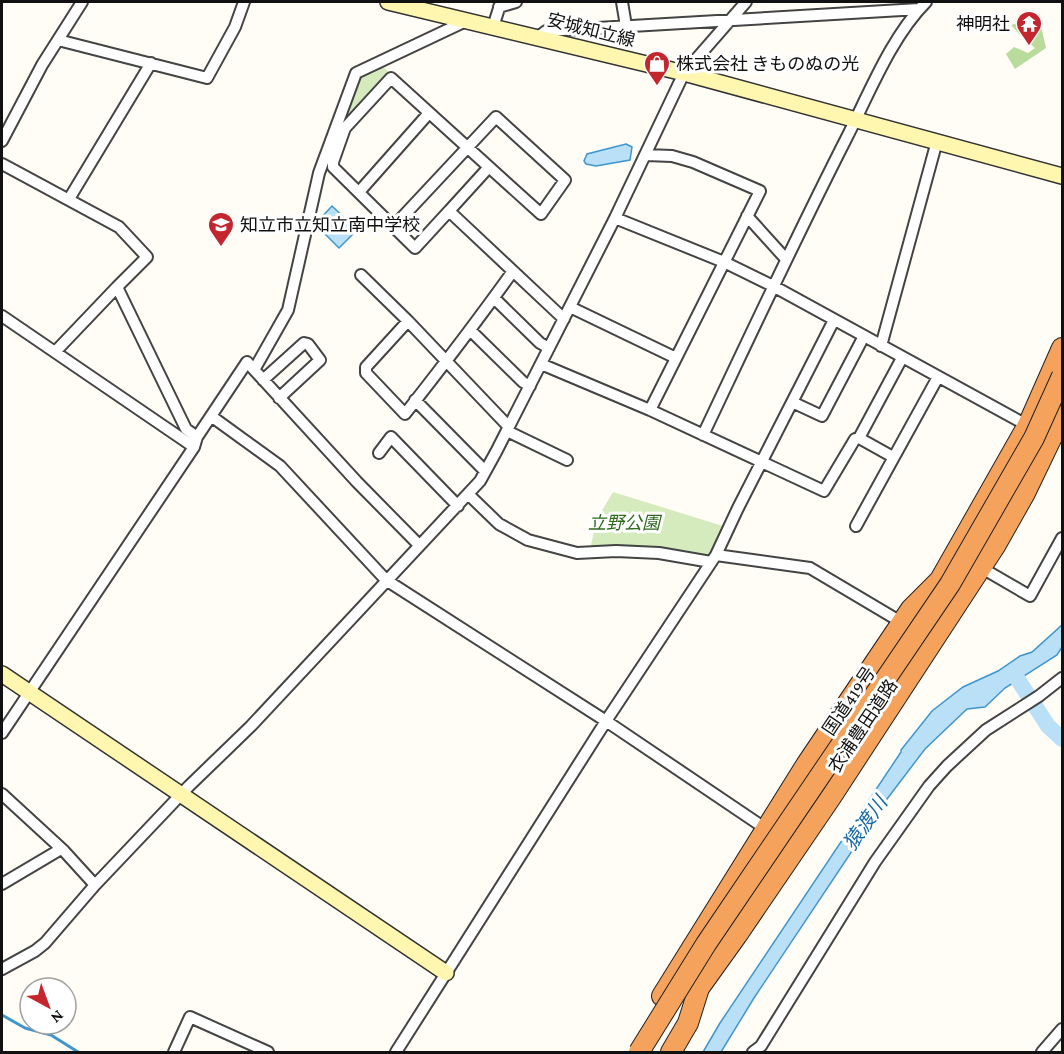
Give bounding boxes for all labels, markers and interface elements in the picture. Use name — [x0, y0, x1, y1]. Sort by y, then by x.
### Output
street label: 安城知立線 — [545, 9, 637, 51]
temple icon: 神明社 — [1014, 9, 1044, 47]
place label: 神明社 — [956, 14, 1010, 34]
shop icon: 株式会社 きものぬの光 — [642, 49, 672, 87]
place label: 株式会社 きものぬの光 — [676, 54, 859, 74]
school or university icon: 知立市立知立南中学校 — [206, 210, 236, 248]
place label: 知立市立知立南中学校 — [240, 215, 420, 235]
park label: 立野公園 — [588, 513, 663, 533]
street label: 国道419号 — [819, 663, 879, 739]
street label: 衣浦豊田道路 — [825, 676, 901, 776]
water label: 猿渡川 — [839, 790, 892, 854]
north arrow — [18, 976, 78, 1036]
text: N — [48, 1007, 67, 1027]

